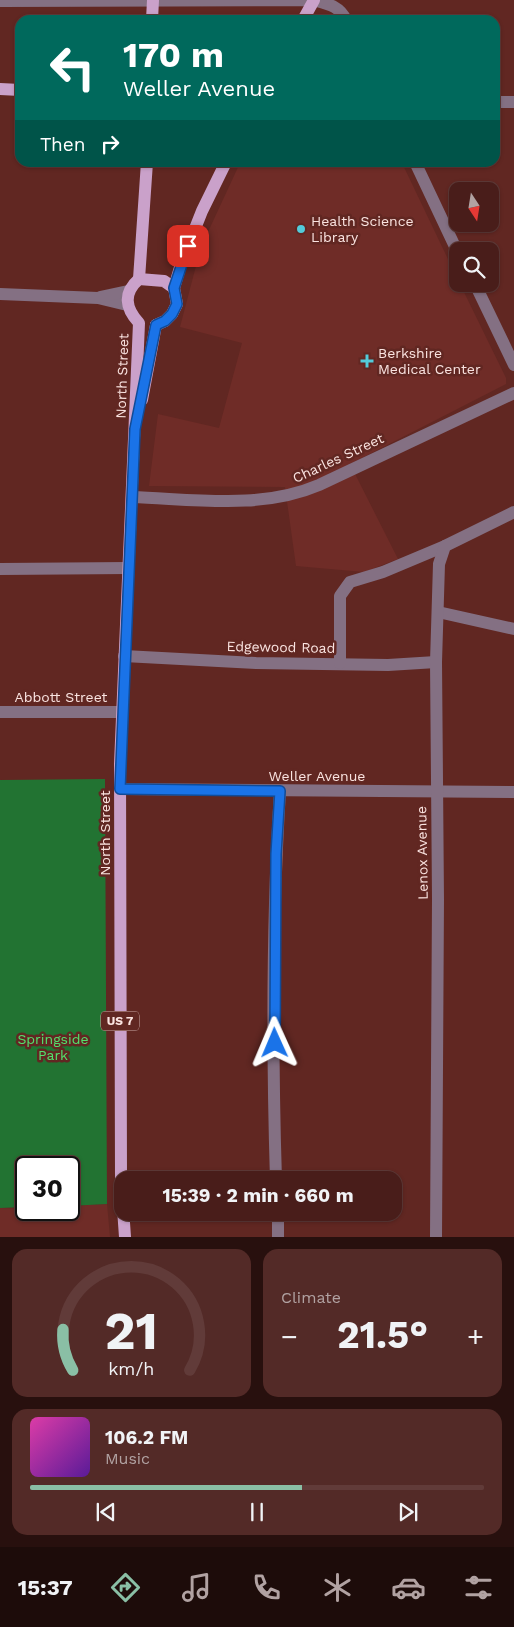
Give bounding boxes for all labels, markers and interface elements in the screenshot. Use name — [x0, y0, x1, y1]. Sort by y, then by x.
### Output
text: 170 m — [123, 34, 224, 76]
icon: left — [40, 35, 105, 100]
text: Weller Avenue — [123, 76, 275, 101]
icon: right — [96, 130, 124, 158]
text: Then — [40, 133, 86, 156]
north arrow — [449, 182, 499, 232]
map controls — [449, 182, 499, 292]
place label: Health Science Library — [311, 213, 414, 245]
marker: Health Science Library — [295, 223, 307, 235]
pin — [167, 225, 209, 267]
icon: arrive — [174, 232, 202, 260]
button: search — [449, 242, 499, 292]
street label: North Street — [113, 333, 131, 419]
place label: Berkshire Medical Center — [378, 345, 481, 377]
marker: Berkshire Medical Center — [360, 354, 374, 368]
street label: Charles Street — [290, 430, 386, 486]
street label: Edgewood Road — [226, 638, 336, 656]
street label: Abbott Street — [15, 689, 108, 705]
street label: Weller Avenue — [269, 768, 365, 784]
street label: North Street — [97, 790, 113, 876]
street label: Lenox Avenue — [413, 806, 431, 900]
road number: US 7 — [101, 1011, 139, 1030]
position arrow — [248, 1016, 300, 1068]
park label: Springside Park — [17, 1031, 89, 1063]
speed limit sign: 30 — [15, 1156, 80, 1221]
text: 15:39 · 2 min · 660 m — [162, 1184, 354, 1207]
text: Climate — [281, 1288, 341, 1307]
text: 21 — [105, 1301, 158, 1362]
text: 21.5° — [337, 1313, 428, 1357]
text: − — [281, 1320, 298, 1353]
text: + — [467, 1320, 484, 1353]
text: km/h — [108, 1358, 155, 1379]
text: 106.2 FM — [105, 1426, 188, 1449]
text: Music — [105, 1449, 150, 1468]
icon: previous — [92, 1498, 120, 1526]
icon: pause — [243, 1498, 271, 1526]
icon: next — [394, 1498, 422, 1526]
icon: directions — [108, 1570, 143, 1605]
icon: music — [179, 1570, 214, 1605]
icon: phone — [249, 1570, 284, 1605]
icon: climate — [320, 1570, 355, 1605]
icon: car — [391, 1570, 426, 1605]
icon: filters — [461, 1570, 496, 1605]
text: 15:37 — [18, 1575, 73, 1600]

